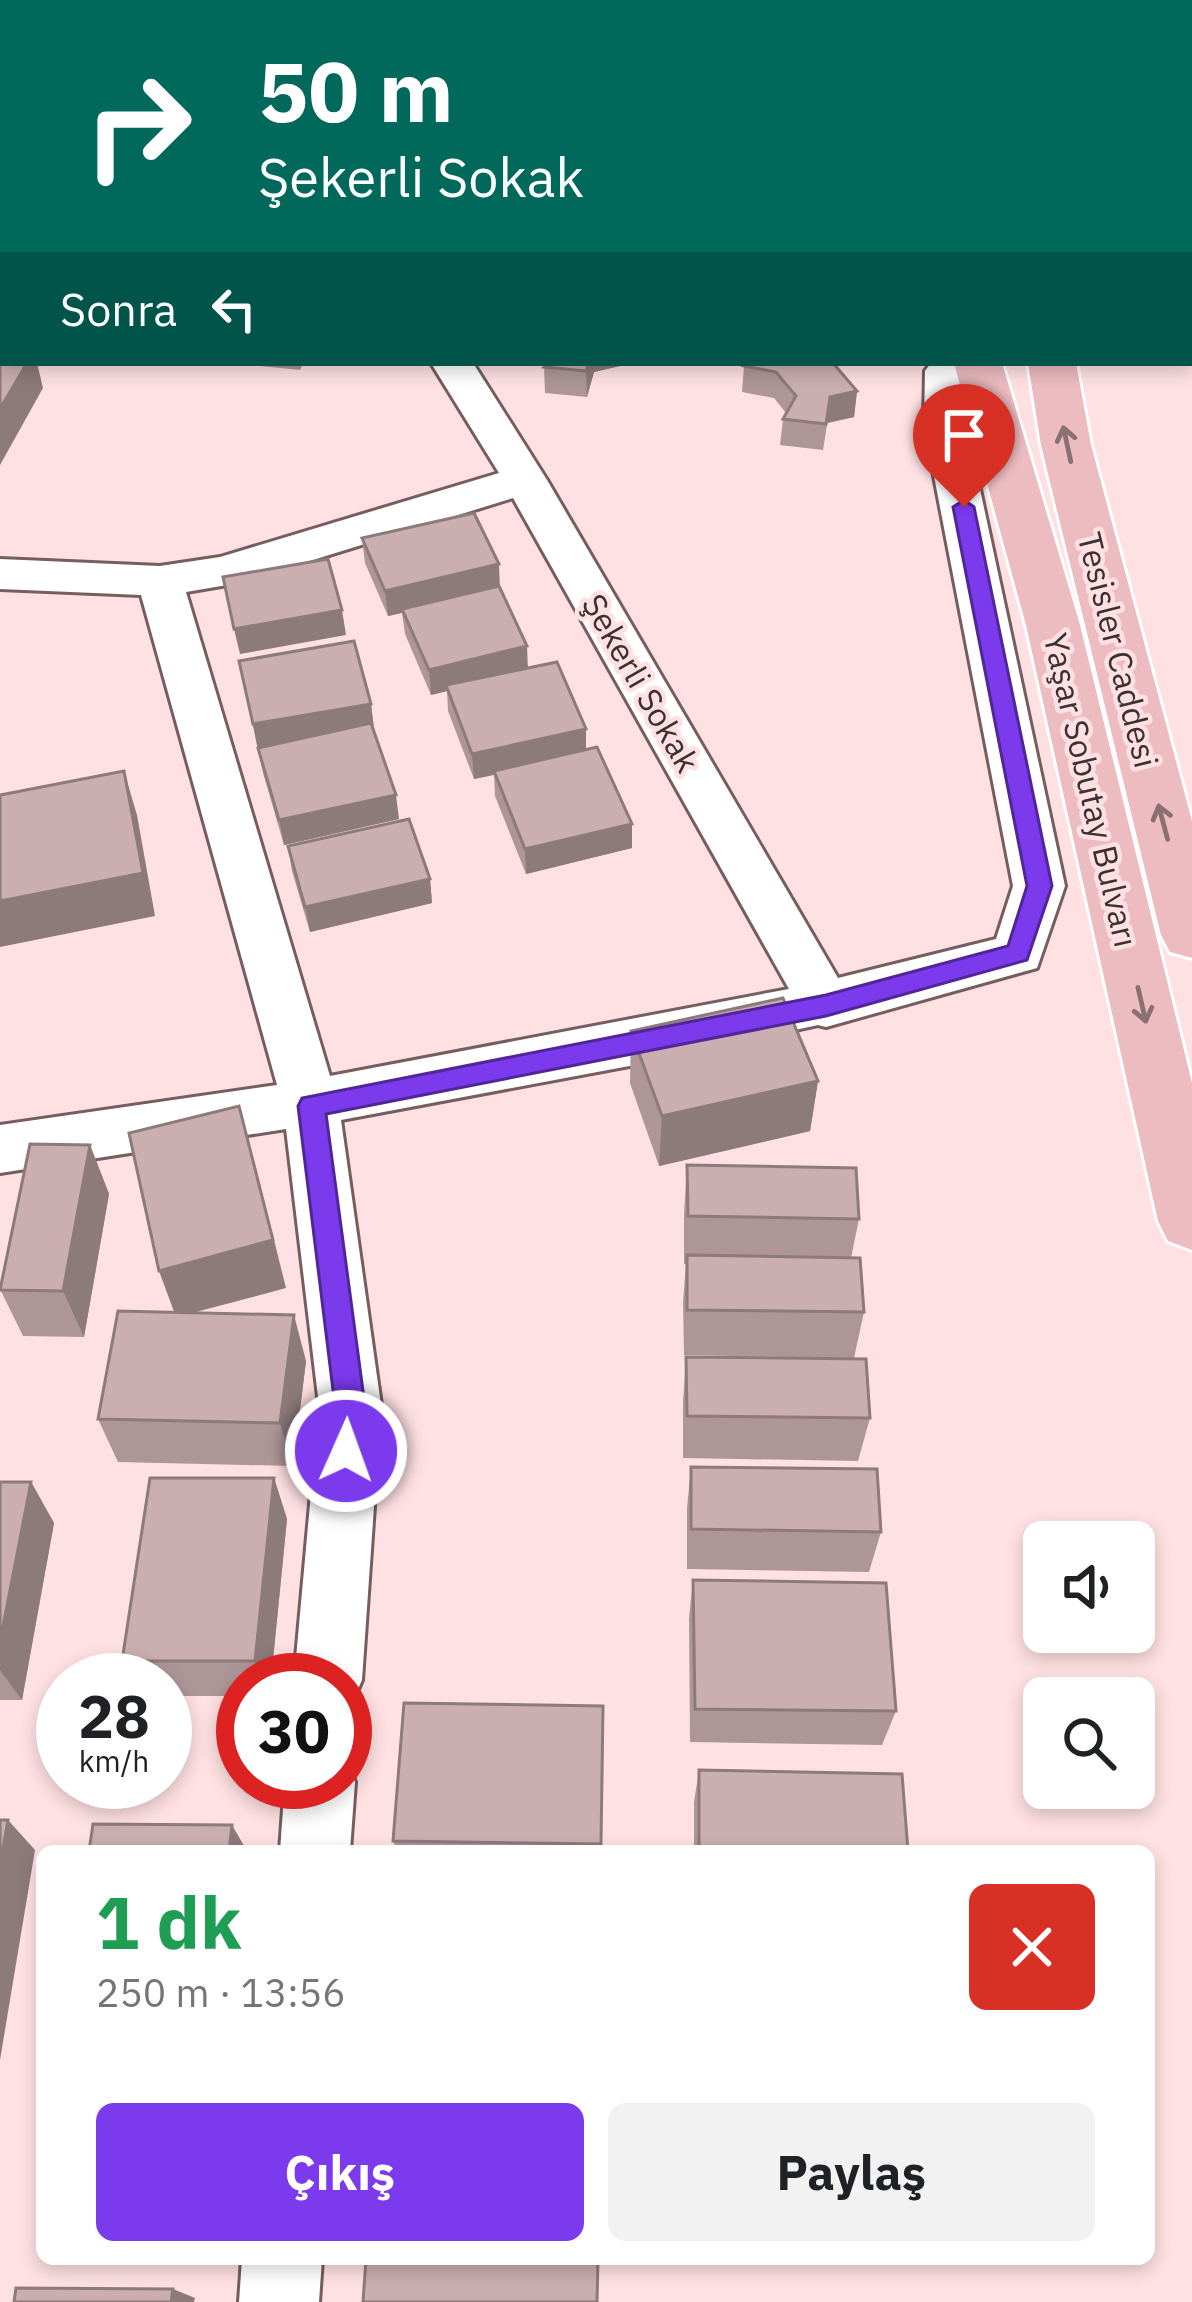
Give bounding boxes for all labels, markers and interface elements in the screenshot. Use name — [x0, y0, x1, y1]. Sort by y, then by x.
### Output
text: 50 m — [258, 36, 454, 145]
icon: right — [60, 48, 216, 204]
text: Şekerli Sokak — [258, 142, 584, 212]
icon: left — [201, 276, 267, 342]
text: Sonra — [60, 280, 177, 338]
pin — [913, 384, 1015, 507]
icon: arrive — [931, 402, 997, 468]
one-way arrow — [1054, 425, 1077, 463]
street label: Tesisler Caddesi — [1068, 528, 1169, 772]
street label: Şekerli Sokak — [573, 586, 710, 780]
street label: Yaşar Sobutay Bulvarı — [1034, 629, 1149, 951]
one-way arrow — [1150, 803, 1172, 841]
one-way arrow — [1131, 986, 1154, 1024]
position arrow — [283, 1388, 409, 1514]
map controls — [1023, 1521, 1155, 1809]
button: sound — [1023, 1521, 1155, 1653]
speed limit sign: 30 — [216, 1653, 372, 1809]
text: 28 — [78, 1676, 150, 1755]
button: search — [1023, 1677, 1155, 1809]
text: km/h — [79, 1741, 149, 1780]
text: 1 dk — [96, 1875, 242, 1969]
button: close — [969, 1884, 1095, 2010]
text: 250 m · 13:56 — [96, 1967, 346, 2018]
button: Çıkış — [96, 2103, 584, 2241]
button: Paylaş — [608, 2103, 1095, 2241]

